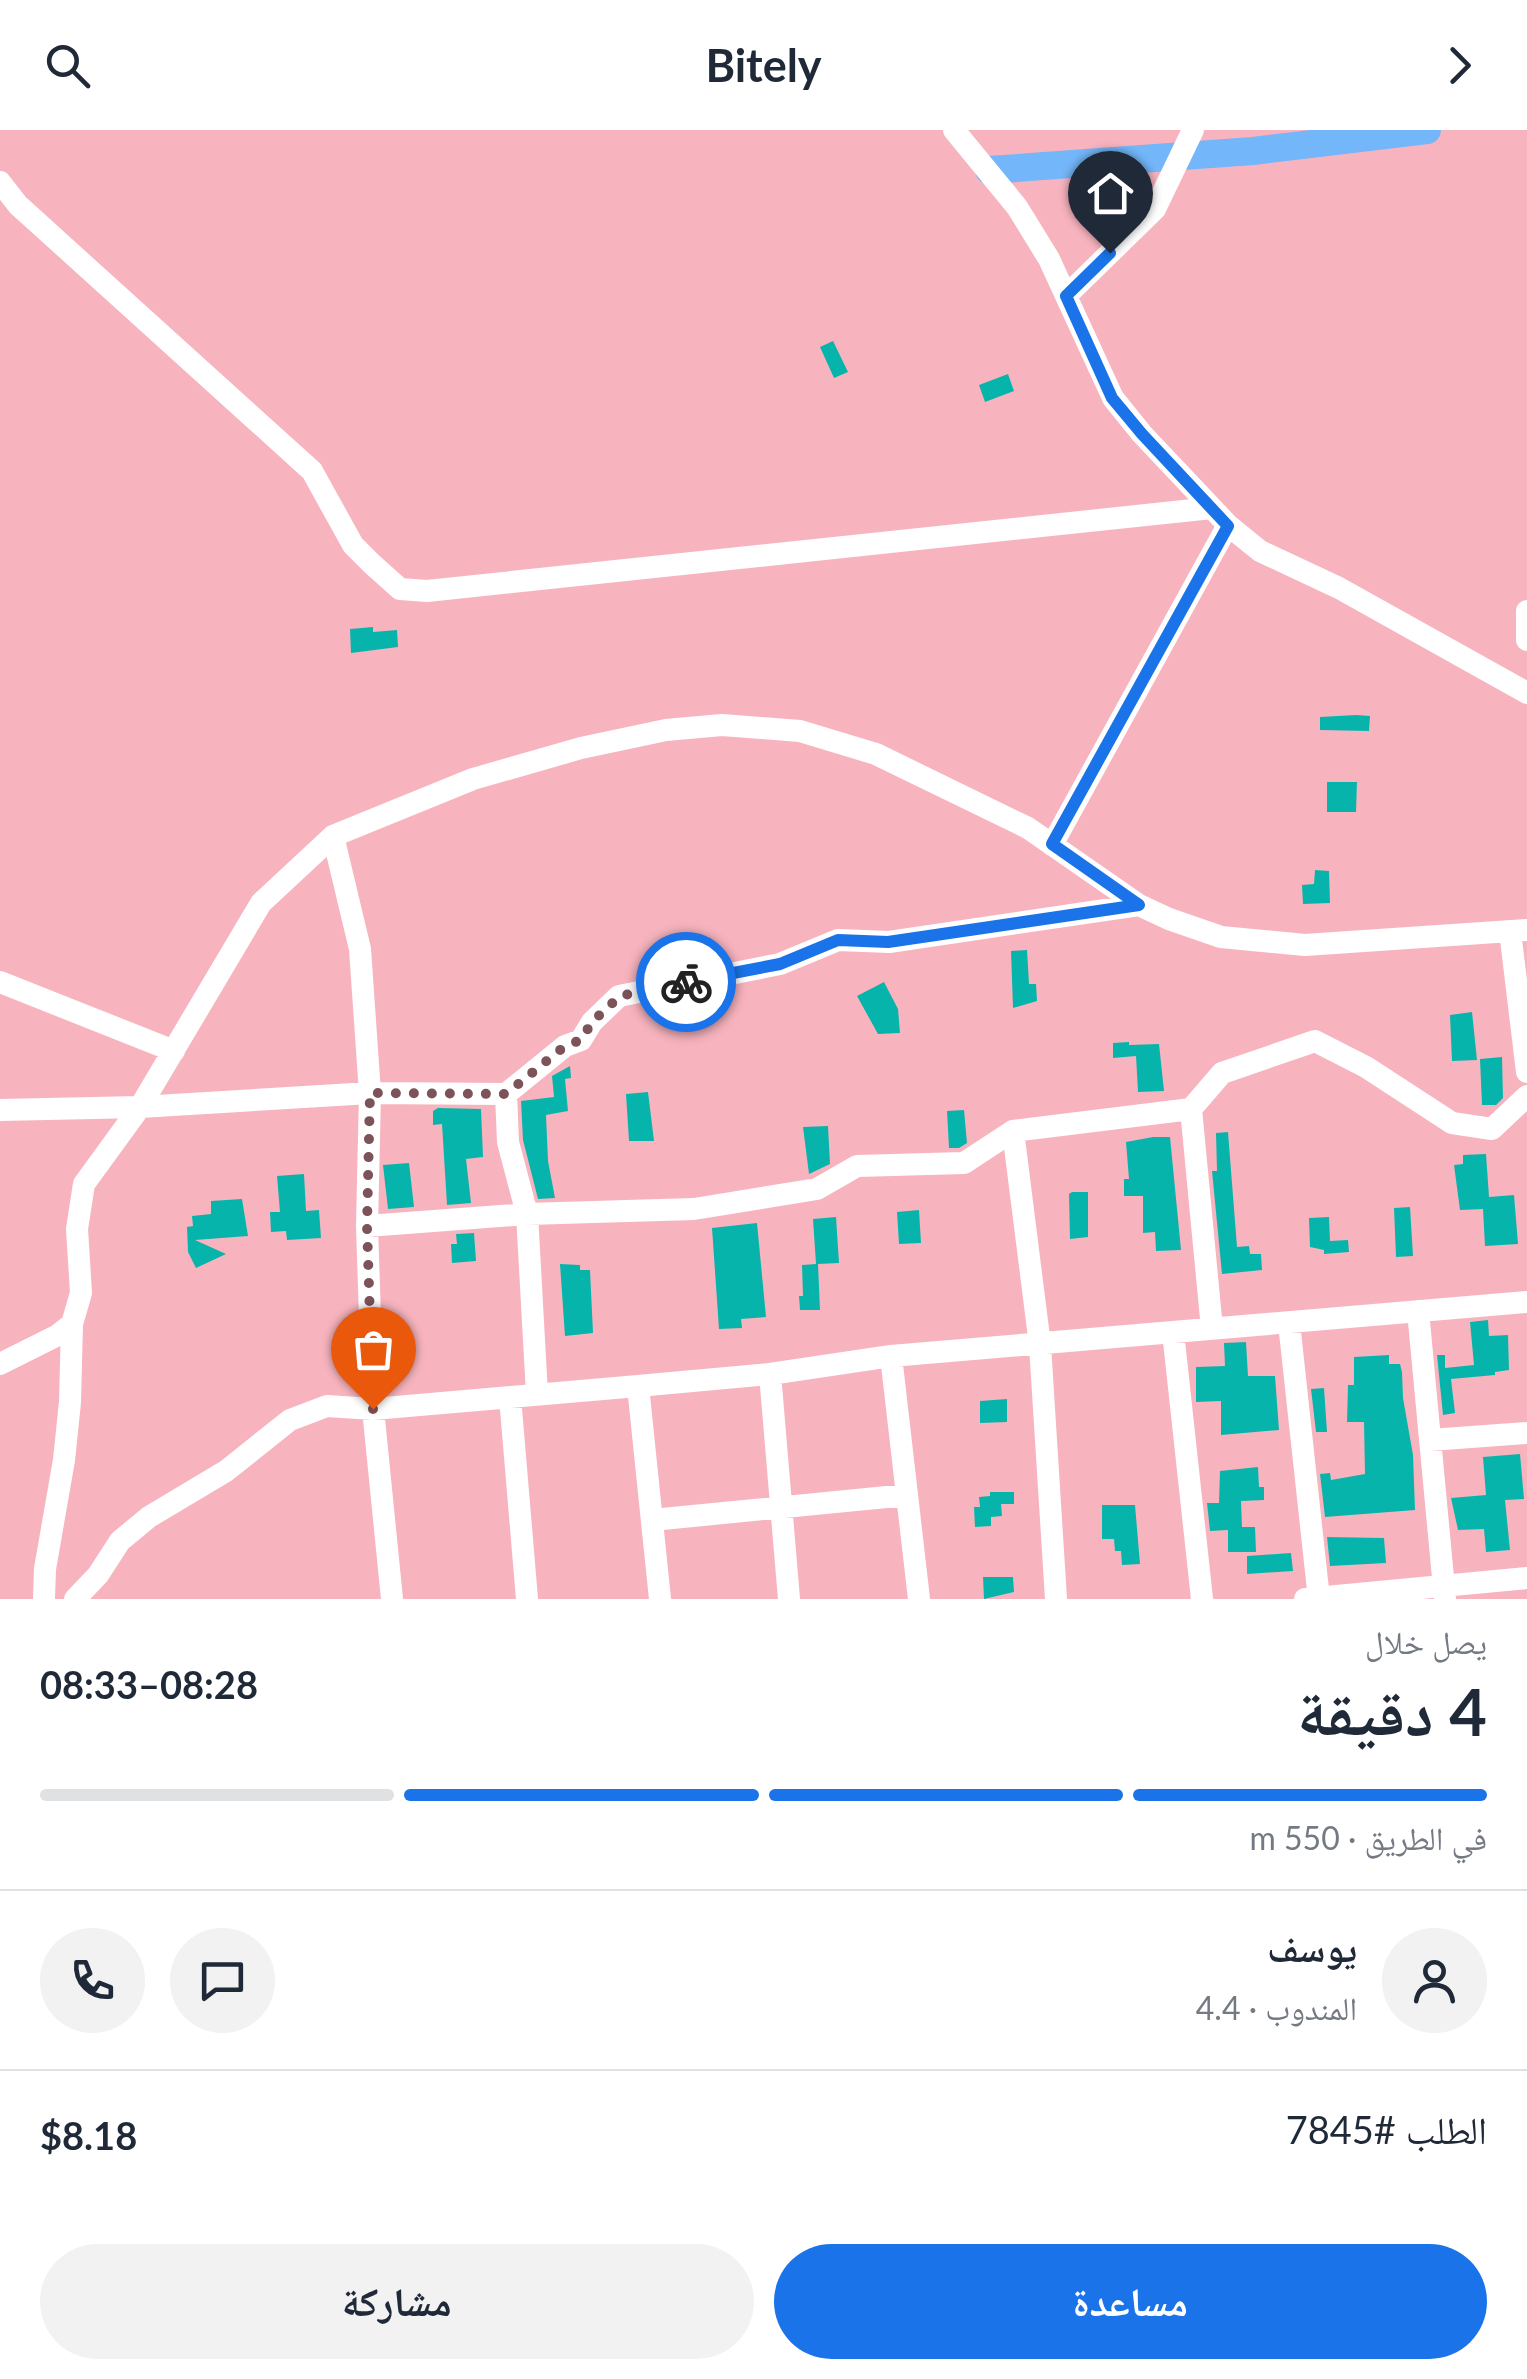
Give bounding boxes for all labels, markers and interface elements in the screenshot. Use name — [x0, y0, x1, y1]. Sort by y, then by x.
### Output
icon: search — [40, 38, 95, 93]
text: Bitely — [705, 38, 822, 92]
icon: forward — [1432, 38, 1487, 93]
pin — [1068, 151, 1153, 254]
icon: home — [1083, 166, 1138, 221]
courier — [636, 932, 736, 1032]
icon: bike — [659, 955, 714, 1010]
pin — [331, 1307, 416, 1410]
icon: bag — [346, 1322, 401, 1377]
text: يصل خلال — [1365, 1622, 1487, 1661]
text: 08:28–08:33 — [40, 1661, 258, 1707]
text: 4 دقيقة — [1297, 1672, 1487, 1750]
text: في الطريق · 550 m — [1249, 1818, 1487, 1857]
text: يوسف — [1267, 1924, 1357, 1970]
button: phone — [40, 1928, 145, 2033]
button: chat — [170, 1928, 275, 2033]
button: person — [1382, 1928, 1487, 2033]
text: المندوب · 4.4 — [1196, 1988, 1357, 2027]
text: الطلب #7845 — [1286, 2106, 1487, 2152]
text: $8.18 — [40, 2112, 137, 2158]
button: مشاركة — [40, 2244, 754, 2359]
button: مساعدة — [774, 2244, 1487, 2359]

